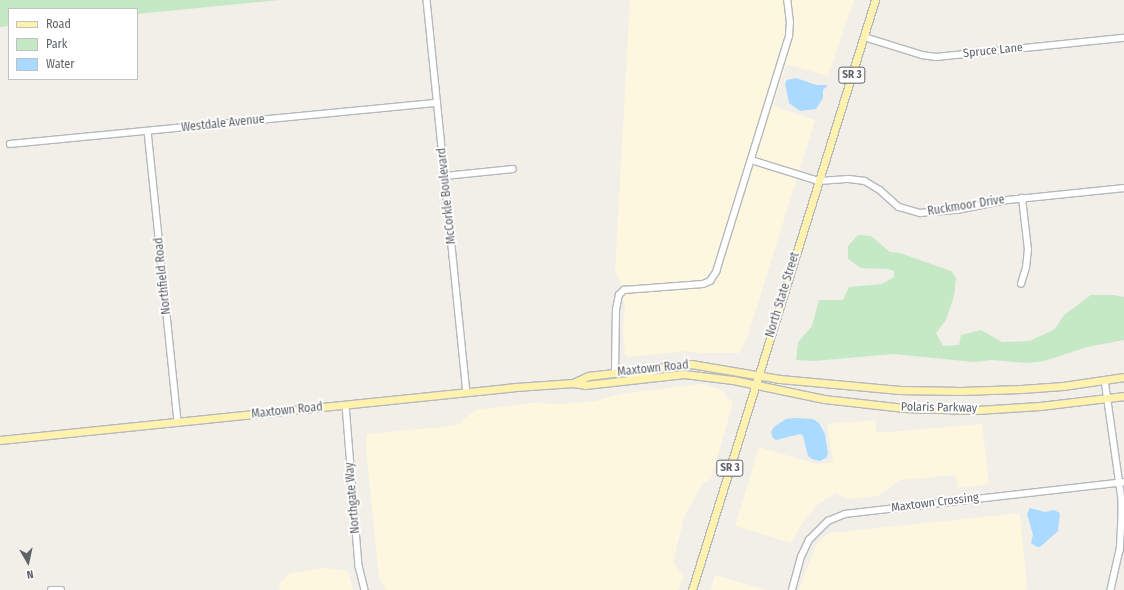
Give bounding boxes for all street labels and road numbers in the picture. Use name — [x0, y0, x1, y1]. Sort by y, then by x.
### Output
street label: Spruce Lane — [963, 41, 1023, 61]
road number: SR 3 — [838, 66, 866, 84]
street label: Westdale Avenue — [181, 112, 265, 136]
street label: McCorkle Boulevard — [435, 147, 459, 245]
street label: Ruckmoor Drive — [926, 193, 1006, 219]
street label: Northfield Road — [152, 237, 174, 315]
street label: North State Street — [763, 251, 803, 339]
street label: Maxtown Road — [617, 358, 689, 380]
street label: Maxtown Road — [251, 400, 323, 422]
street label: Polaris Parkway — [901, 400, 977, 416]
road number: SR 3 — [716, 459, 744, 477]
street label: Northgate Way — [343, 462, 363, 534]
street label: Maxtown Crossing — [890, 490, 980, 516]

